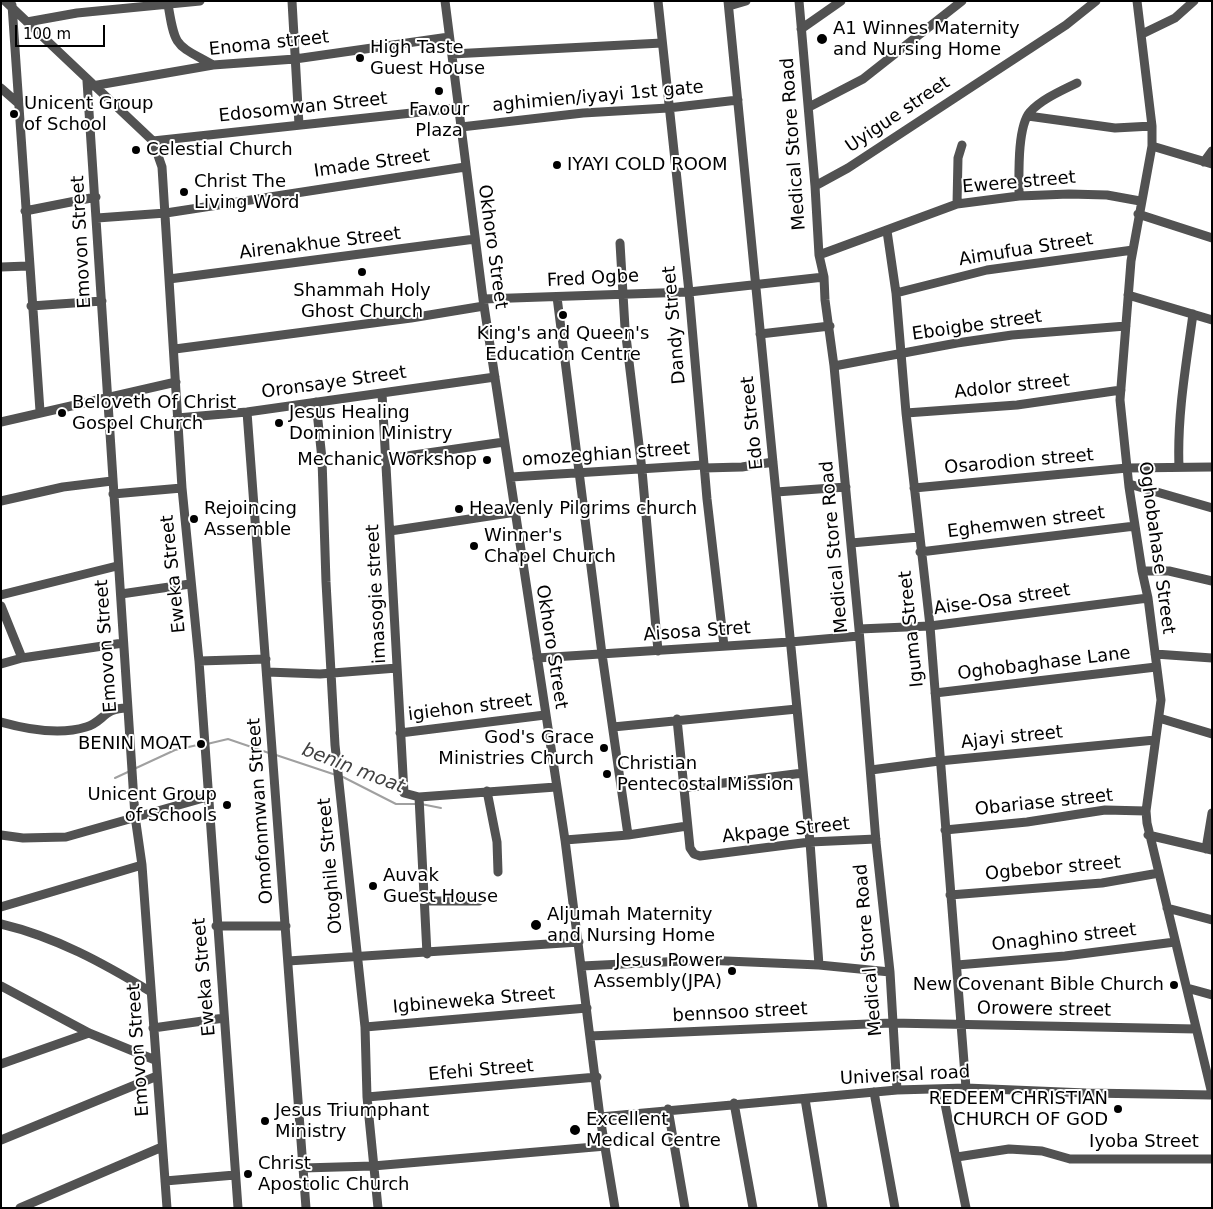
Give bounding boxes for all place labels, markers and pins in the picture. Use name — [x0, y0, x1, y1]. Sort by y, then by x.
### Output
place label: A1 Winnes Maternity and Nursing Home — [833, 18, 1020, 60]
marker: A1 Winnes Maternity and Nursing Home — [815, 32, 829, 46]
place label: High Taste Guest House — [370, 37, 485, 80]
marker: High Taste Guest House — [354, 52, 366, 64]
marker: Favour Plaza — [433, 85, 445, 97]
place label: Unicent Group of School — [24, 93, 154, 136]
place label: Favour Plaza — [409, 99, 469, 142]
marker: Unicent Group of School — [8, 108, 20, 120]
place label: Celestial Church — [146, 139, 293, 161]
marker: Celestial Church — [130, 144, 142, 156]
place label: IYAYI COLD ROOM — [567, 154, 728, 176]
marker: IYAYI COLD ROOM — [551, 159, 563, 171]
place label: Christ The Living Word — [194, 171, 300, 213]
marker: Christ The Living Word — [178, 186, 190, 198]
marker: Shammah Holy Ghost Church — [356, 266, 368, 278]
place label: Shammah Holy Ghost Church — [293, 280, 431, 322]
marker: King's and Queen's Education Centre — [557, 309, 569, 321]
place label: King's and Queen's Education Centre — [477, 323, 649, 366]
place label: Beloveth Of Christ Gospel Church — [72, 392, 236, 434]
place label: Jesus Healing Dominion Ministry — [289, 402, 452, 444]
marker: Beloveth Of Christ Gospel Church — [56, 407, 68, 419]
marker: Jesus Healing Dominion Ministry — [273, 417, 285, 429]
place label: Mechanic Workshop — [297, 449, 477, 471]
marker: Mechanic Workshop — [481, 454, 493, 466]
place label: Rejoincing Assemble — [204, 498, 297, 540]
place label: Heavenly Pilgrims church — [469, 498, 697, 520]
marker: Heavenly Pilgrims church — [453, 503, 465, 515]
marker: Rejoincing Assemble — [188, 513, 200, 525]
place label: Winner's Chapel Church — [484, 525, 616, 568]
marker: Winner's Chapel Church — [468, 540, 480, 552]
place label: God's Grace Ministries Church — [438, 727, 594, 770]
place label: BENIN MOAT — [78, 733, 191, 755]
marker: BENIN MOAT — [195, 738, 207, 750]
marker: God's Grace Ministries Church — [598, 742, 610, 754]
place label: Christian Pentecostal Mission — [617, 753, 794, 796]
marker: Christian Pentecostal Mission — [601, 768, 613, 780]
place label: Unicent Group of Schools — [87, 784, 217, 826]
marker: Unicent Group of Schools — [221, 799, 233, 811]
place label: Auvak Guest House — [383, 865, 498, 908]
marker: Auvak Guest House — [367, 880, 379, 892]
place label: Aljumah Maternity and Nursing Home — [547, 904, 715, 946]
marker: Aljumah Maternity and Nursing Home — [529, 918, 543, 932]
place label: Jesus Power Assembly(JPA) — [594, 950, 722, 992]
marker: Jesus Power Assembly(JPA) — [726, 965, 738, 977]
place label: New Covenant Bible Church — [913, 974, 1164, 996]
marker: New Covenant Bible Church — [1168, 979, 1180, 991]
place label: REDEEM CHRISTIAN CHURCH OF GOD — [929, 1088, 1108, 1130]
place label: Jesus Triumphant Ministry — [275, 1100, 429, 1142]
marker: REDEEM CHRISTIAN CHURCH OF GOD — [1112, 1103, 1124, 1115]
place label: Excellent Medical Centre — [586, 1109, 721, 1152]
marker: Jesus Triumphant Ministry — [259, 1115, 271, 1127]
marker: Excellent Medical Centre — [568, 1123, 582, 1137]
place label: Christ Apostolic Church — [258, 1153, 410, 1196]
marker: Christ Apostolic Church — [242, 1168, 254, 1180]

